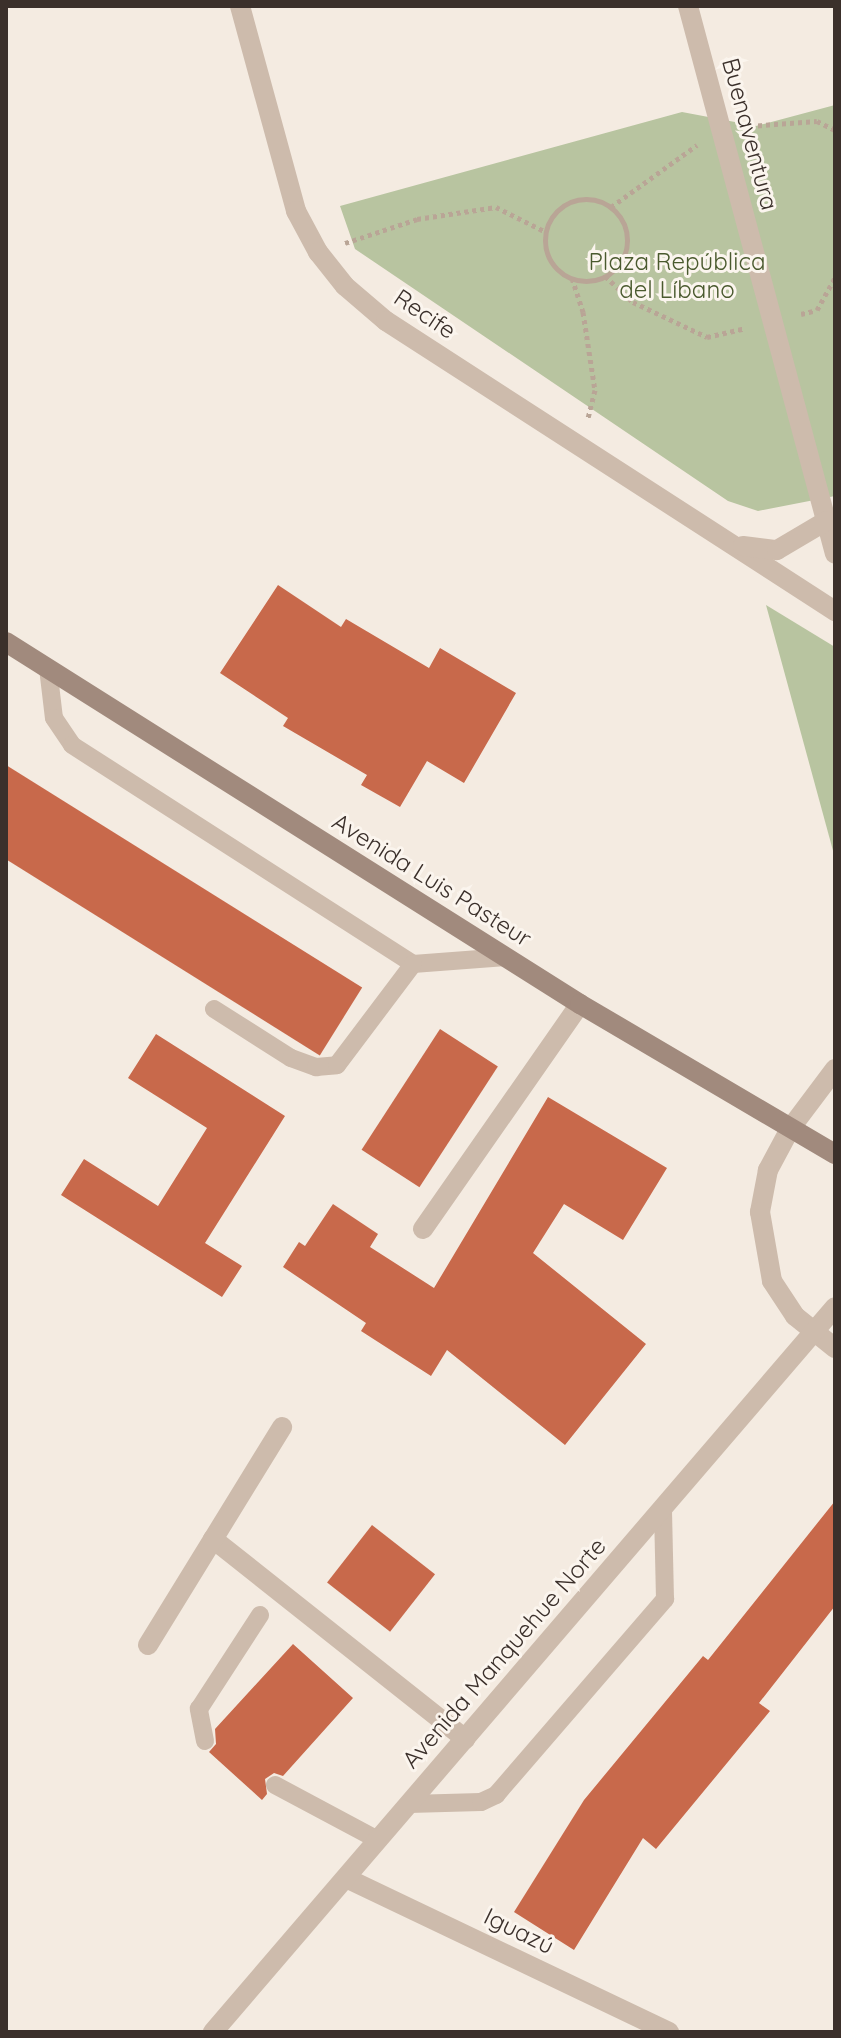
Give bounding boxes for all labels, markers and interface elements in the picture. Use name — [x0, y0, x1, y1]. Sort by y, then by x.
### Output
street label: Buenaventura — [716, 55, 784, 213]
park label: Plaza República del Líbano — [589, 248, 765, 304]
street label: Recife — [389, 283, 461, 345]
street label: Avenida Luis Pasteur — [327, 807, 537, 953]
street label: Avenida Manquehue Norte — [396, 1532, 612, 1774]
street label: Iguazú — [479, 1902, 559, 1960]

